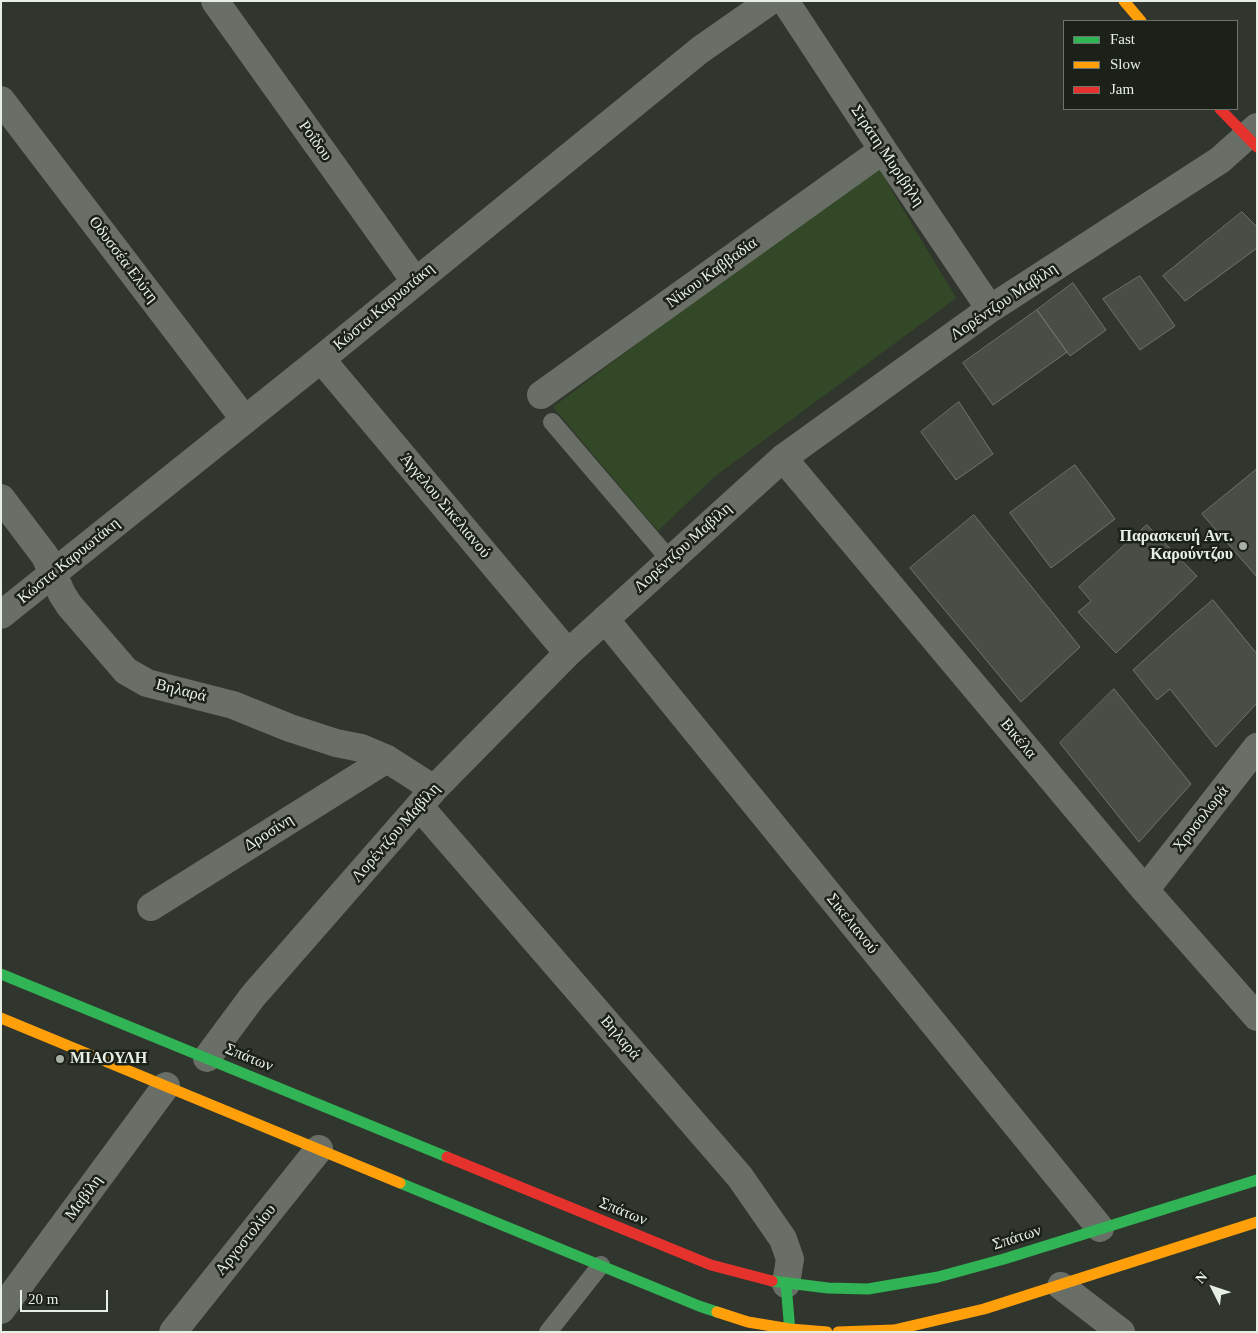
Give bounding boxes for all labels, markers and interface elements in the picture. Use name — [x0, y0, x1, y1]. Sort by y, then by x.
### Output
legend — [1063, 20, 1238, 110]
text: Fast — [1110, 31, 1135, 47]
text: Slow — [1110, 56, 1141, 72]
text: Jam — [1110, 81, 1134, 97]
street label: Στράτη Μυριβήλη — [846, 102, 928, 210]
street label: Ροΐδου — [294, 117, 336, 165]
street label: Οδυσσέα Ελύτη — [84, 213, 162, 307]
street label: Νίκου Καββαδία — [663, 234, 761, 312]
street label: Κώστα Καρυωτάκη — [330, 259, 438, 355]
street label: Λορέντζου Μαβίλη — [947, 259, 1061, 345]
street label: Άγγελου Σικελιανού — [396, 450, 494, 562]
street label: Λορέντζου Μαβίλη — [630, 499, 736, 597]
street label: Κώστα Καρυωτάκη — [14, 514, 124, 608]
place label: Παρασκευή Αντ. Καρούντζου — [1119, 527, 1233, 565]
marker: Παρασκευή Αντ. Καρούντζου — [1237, 540, 1249, 552]
street label: Βηλαρά — [154, 675, 208, 707]
street label: Βικέλα — [996, 715, 1040, 763]
street label: Λορέντζου Μαβίλη — [348, 780, 444, 886]
street label: Χρυσολωρά — [1169, 782, 1233, 856]
street label: Δροσίνη — [241, 810, 297, 856]
street label: Σικελιανού — [822, 890, 882, 958]
street label: Βηλαρά — [596, 1012, 644, 1064]
street label: Σπάτων — [222, 1040, 276, 1076]
place label: ΜΙΑΟΥΛΗ — [70, 1049, 147, 1069]
marker: ΜΙΑΟΥΛΗ — [54, 1053, 66, 1065]
street label: Μαβίλη — [61, 1172, 107, 1224]
street label: Σπάτων — [596, 1194, 650, 1230]
street label: Αργοστολίου — [212, 1201, 280, 1279]
street label: Σπάτων — [990, 1221, 1044, 1255]
north arrow — [1188, 1263, 1238, 1313]
text: N — [1192, 1269, 1210, 1287]
scale bar — [22, 1280, 110, 1312]
text: 20 m — [28, 1291, 58, 1307]

